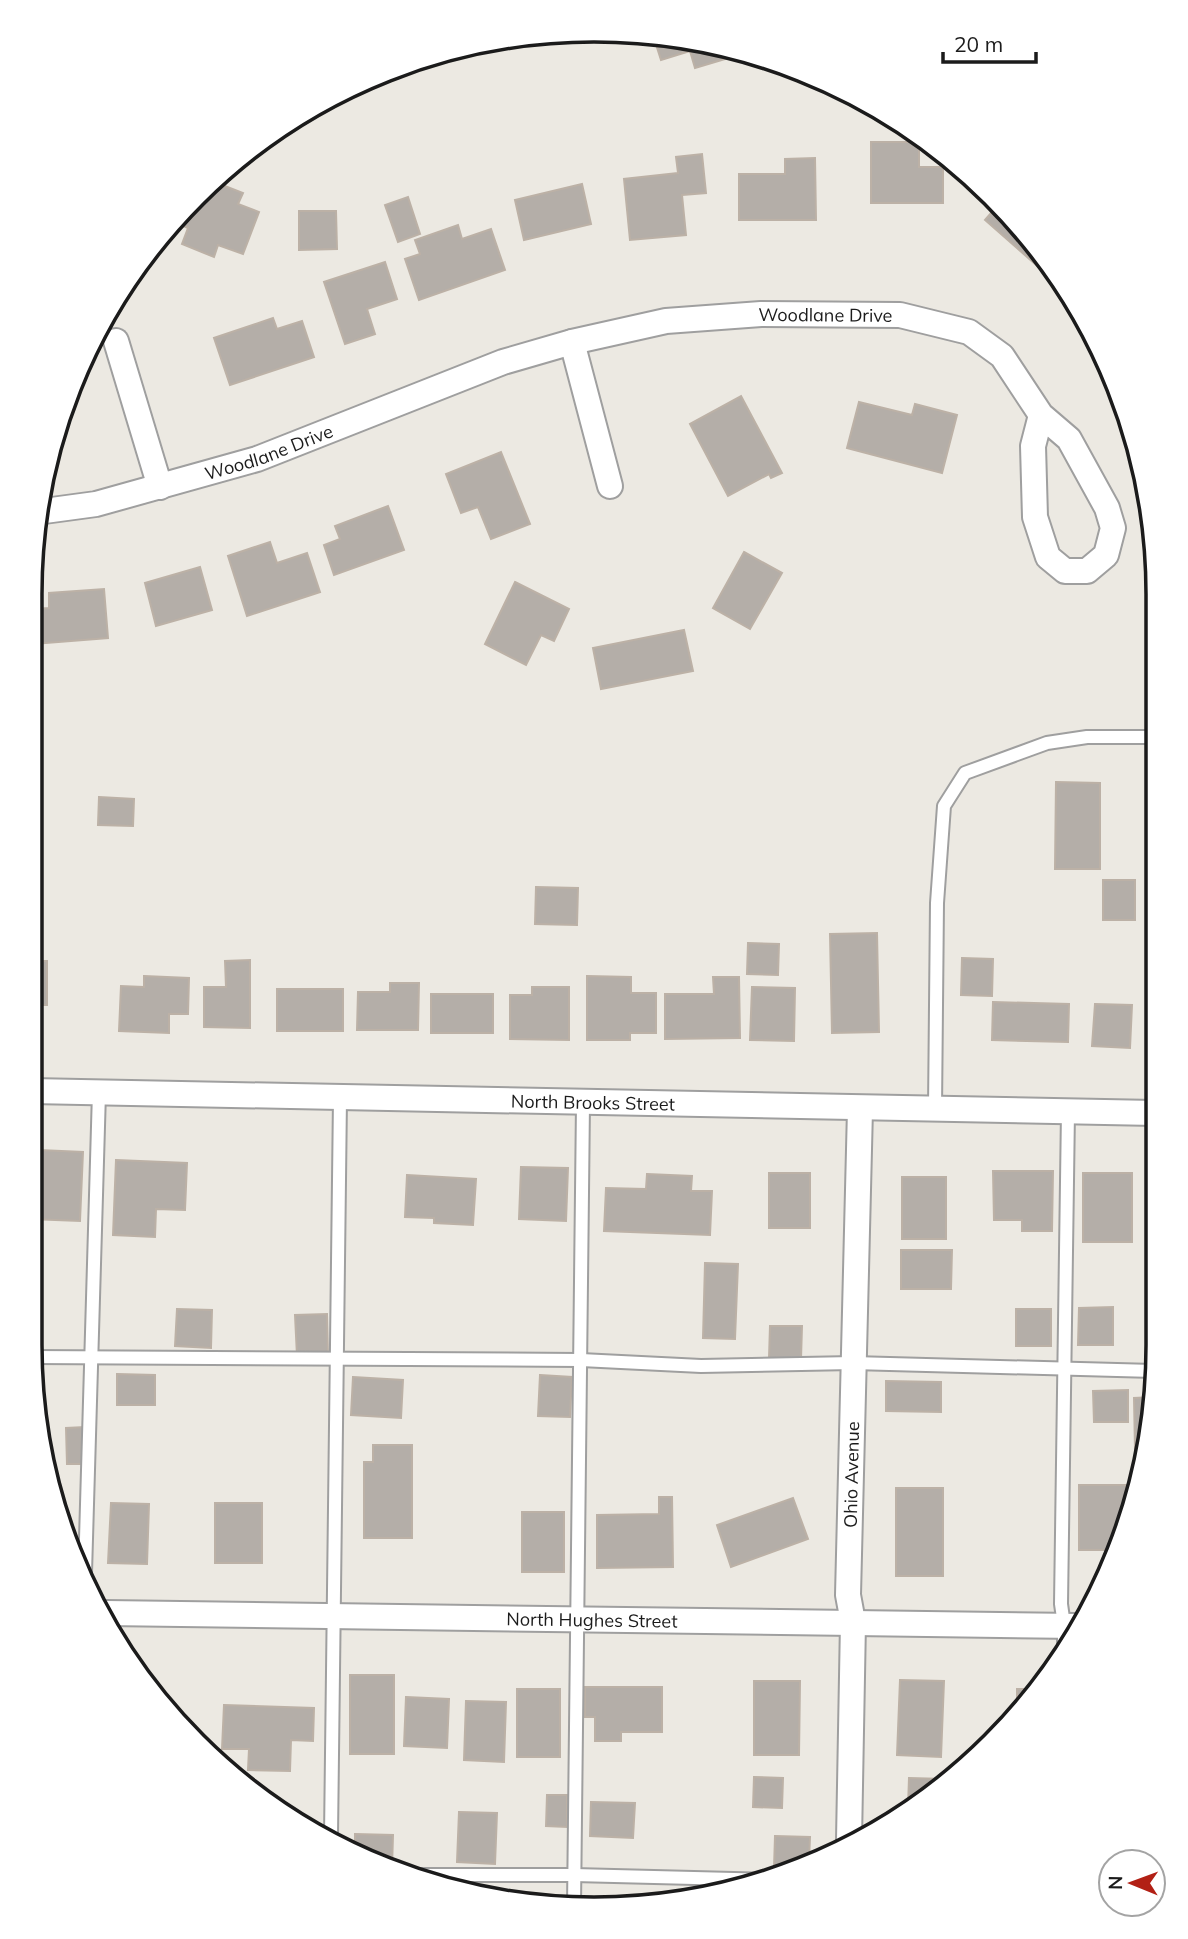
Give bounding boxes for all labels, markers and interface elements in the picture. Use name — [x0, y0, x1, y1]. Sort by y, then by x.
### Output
scale bar — [943, 21, 1036, 65]
text: 20 m — [954, 31, 1003, 57]
street label: Woodlane Drive — [758, 302, 893, 326]
street label: Woodlane Drive — [202, 419, 336, 485]
street label: North Brooks Street — [511, 1089, 675, 1115]
street label: Ohio Avenue — [838, 1421, 864, 1528]
street label: North Hughes Street — [506, 1607, 678, 1632]
north arrow — [1097, 1848, 1167, 1918]
text: N — [1103, 1875, 1127, 1890]

